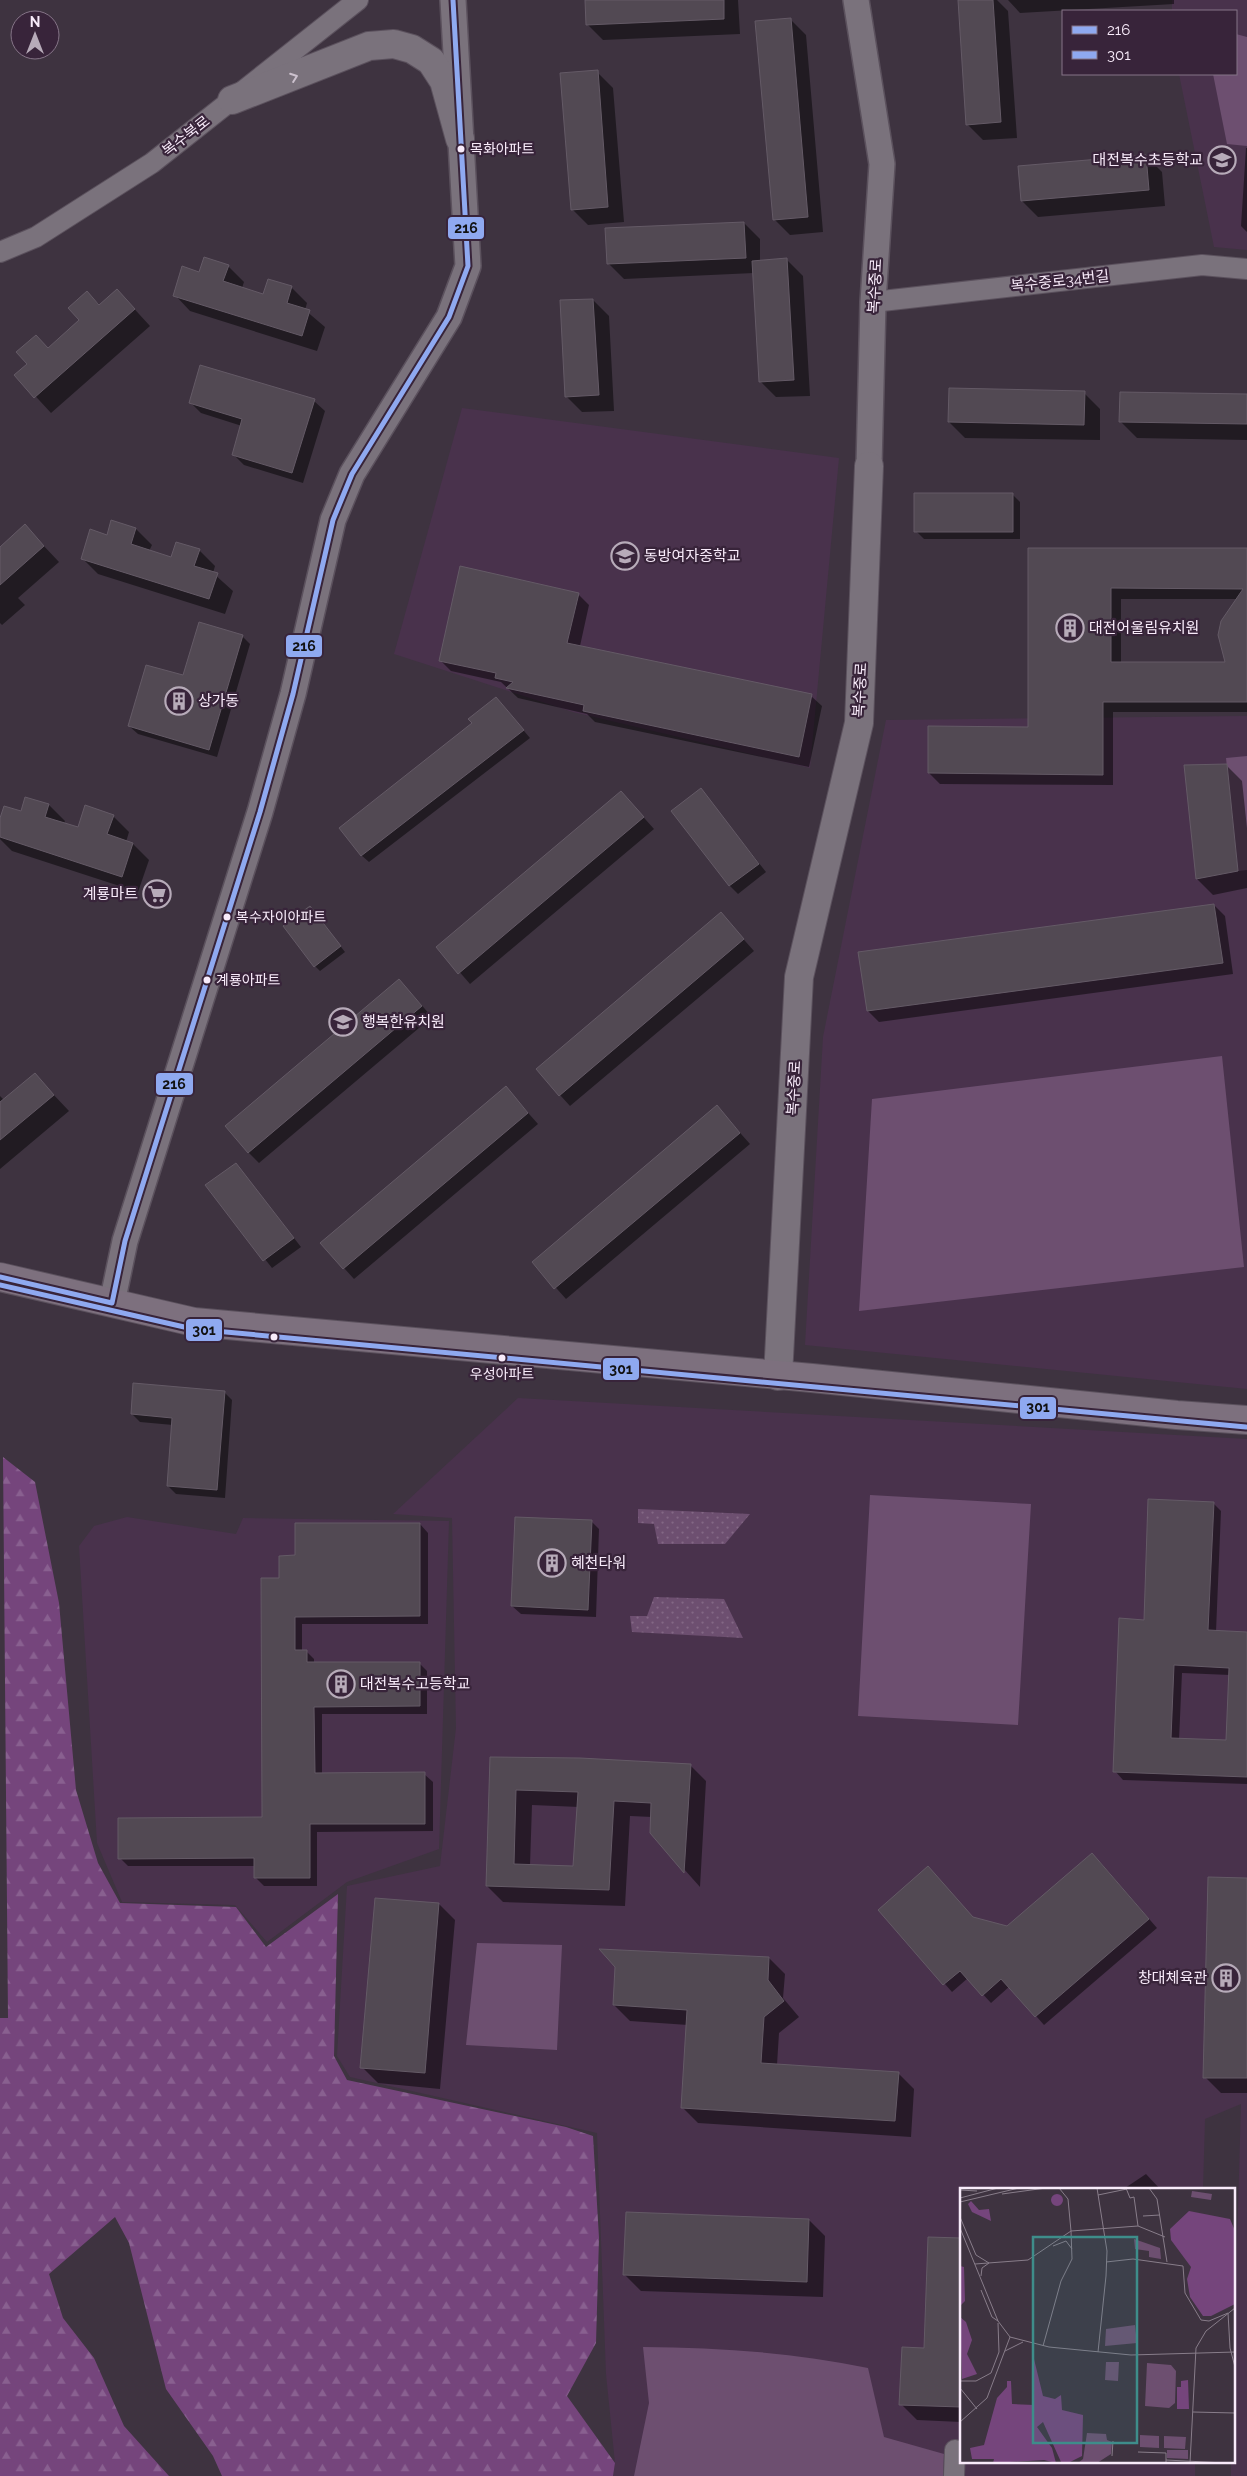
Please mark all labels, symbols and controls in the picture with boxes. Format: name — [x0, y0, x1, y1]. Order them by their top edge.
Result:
north arrow — [10, 10, 60, 60]
legend — [1062, 10, 1237, 75]
text: N — [30, 14, 40, 30]
text: 216 — [1107, 21, 1130, 39]
text: 301 — [1107, 46, 1131, 64]
one-way arrow — [289, 73, 298, 83]
street label: 복수북로 — [159, 112, 213, 160]
place label: 목화아파트 — [470, 141, 535, 157]
marker: 목화아파트 — [456, 144, 466, 154]
school or university icon: 대전복수초등학교 — [1207, 145, 1237, 175]
place label: 대전복수초등학교 — [1093, 151, 1203, 169]
line badge: 216 — [447, 216, 485, 240]
text: 216 — [454, 220, 478, 236]
street label: 복수중로 — [865, 258, 885, 314]
street label: 복수중로34번길 — [1010, 267, 1110, 295]
school or university icon: 동방여자중학교 — [610, 541, 640, 571]
place label: 동방여자중학교 — [644, 547, 741, 565]
building icon: 대전어울림유치원 — [1055, 613, 1085, 643]
place label: 대전어울림유치원 — [1089, 619, 1199, 637]
line badge: 216 — [285, 634, 323, 658]
text: 216 — [292, 638, 316, 654]
street label: 복수중로 — [850, 662, 870, 718]
building icon: 상가동 — [164, 686, 194, 716]
place label: 상가동 — [198, 692, 239, 710]
supermarket icon: 계룡마트 — [142, 879, 172, 909]
place label: 계룡마트 — [83, 885, 138, 903]
place label: 복수자이아파트 — [236, 909, 326, 925]
marker: 복수자이아파트 — [222, 912, 232, 922]
place label: 계룡아파트 — [216, 972, 281, 988]
marker: 계룡아파트 — [202, 975, 212, 985]
school or university icon: 행복한유치원 — [328, 1007, 358, 1037]
place label: 행복한유치원 — [362, 1013, 445, 1031]
street label: 복수중로 — [784, 1060, 804, 1116]
line badge: 216 — [155, 1072, 194, 1096]
text: 216 — [162, 1076, 186, 1092]
line badge: 301 — [185, 1318, 223, 1342]
text: 301 — [192, 1322, 216, 1338]
unlabelled marker — [269, 1332, 279, 1342]
marker: 우성아파트 — [497, 1353, 507, 1363]
line badge: 301 — [602, 1357, 640, 1381]
text: 301 — [609, 1361, 633, 1377]
place label: 우성아파트 — [470, 1366, 534, 1382]
line badge: 301 — [1019, 1396, 1057, 1420]
text: 301 — [1026, 1399, 1050, 1415]
building icon: 혜천타워 — [537, 1548, 567, 1578]
place label: 혜천타워 — [571, 1554, 626, 1572]
building icon: 대전복수고등학교 — [326, 1669, 356, 1699]
place label: 대전복수고등학교 — [360, 1675, 470, 1693]
building icon: 창대체육관 — [1211, 1963, 1241, 1993]
place label: 창대체육관 — [1138, 1969, 1207, 1987]
inset map — [960, 2188, 1234, 2464]

